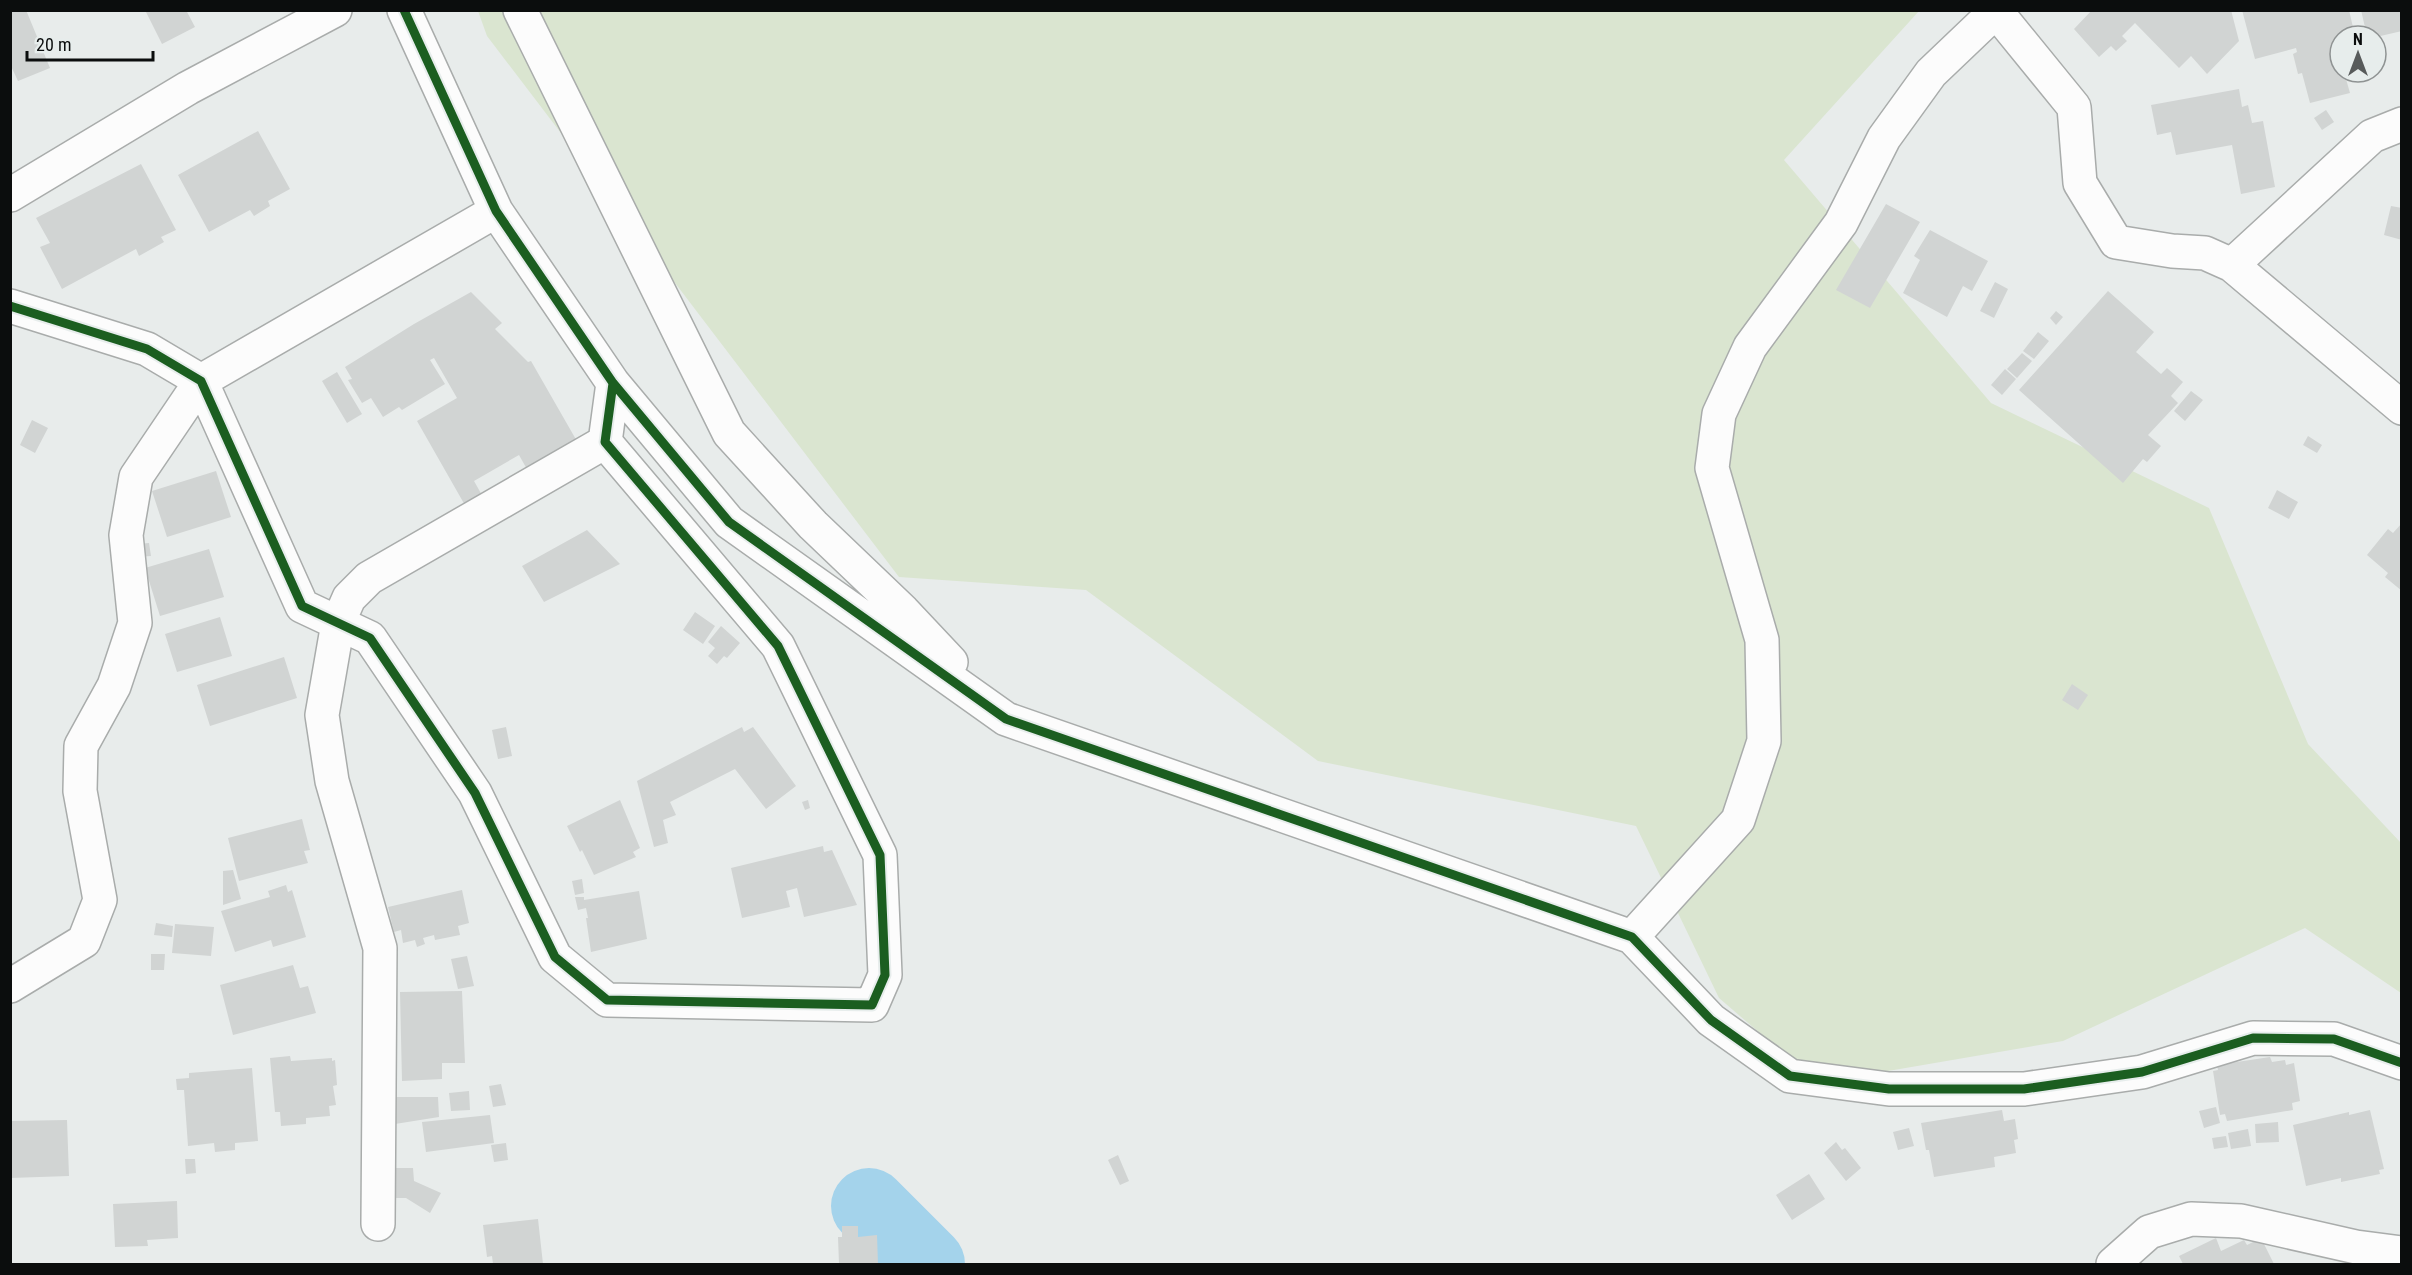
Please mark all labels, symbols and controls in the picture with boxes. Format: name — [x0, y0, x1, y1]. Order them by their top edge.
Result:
scale bar — [27, 24, 153, 62]
north arrow — [2328, 24, 2388, 84]
text: N — [2353, 30, 2363, 49]
text: 20 m — [36, 34, 71, 55]

